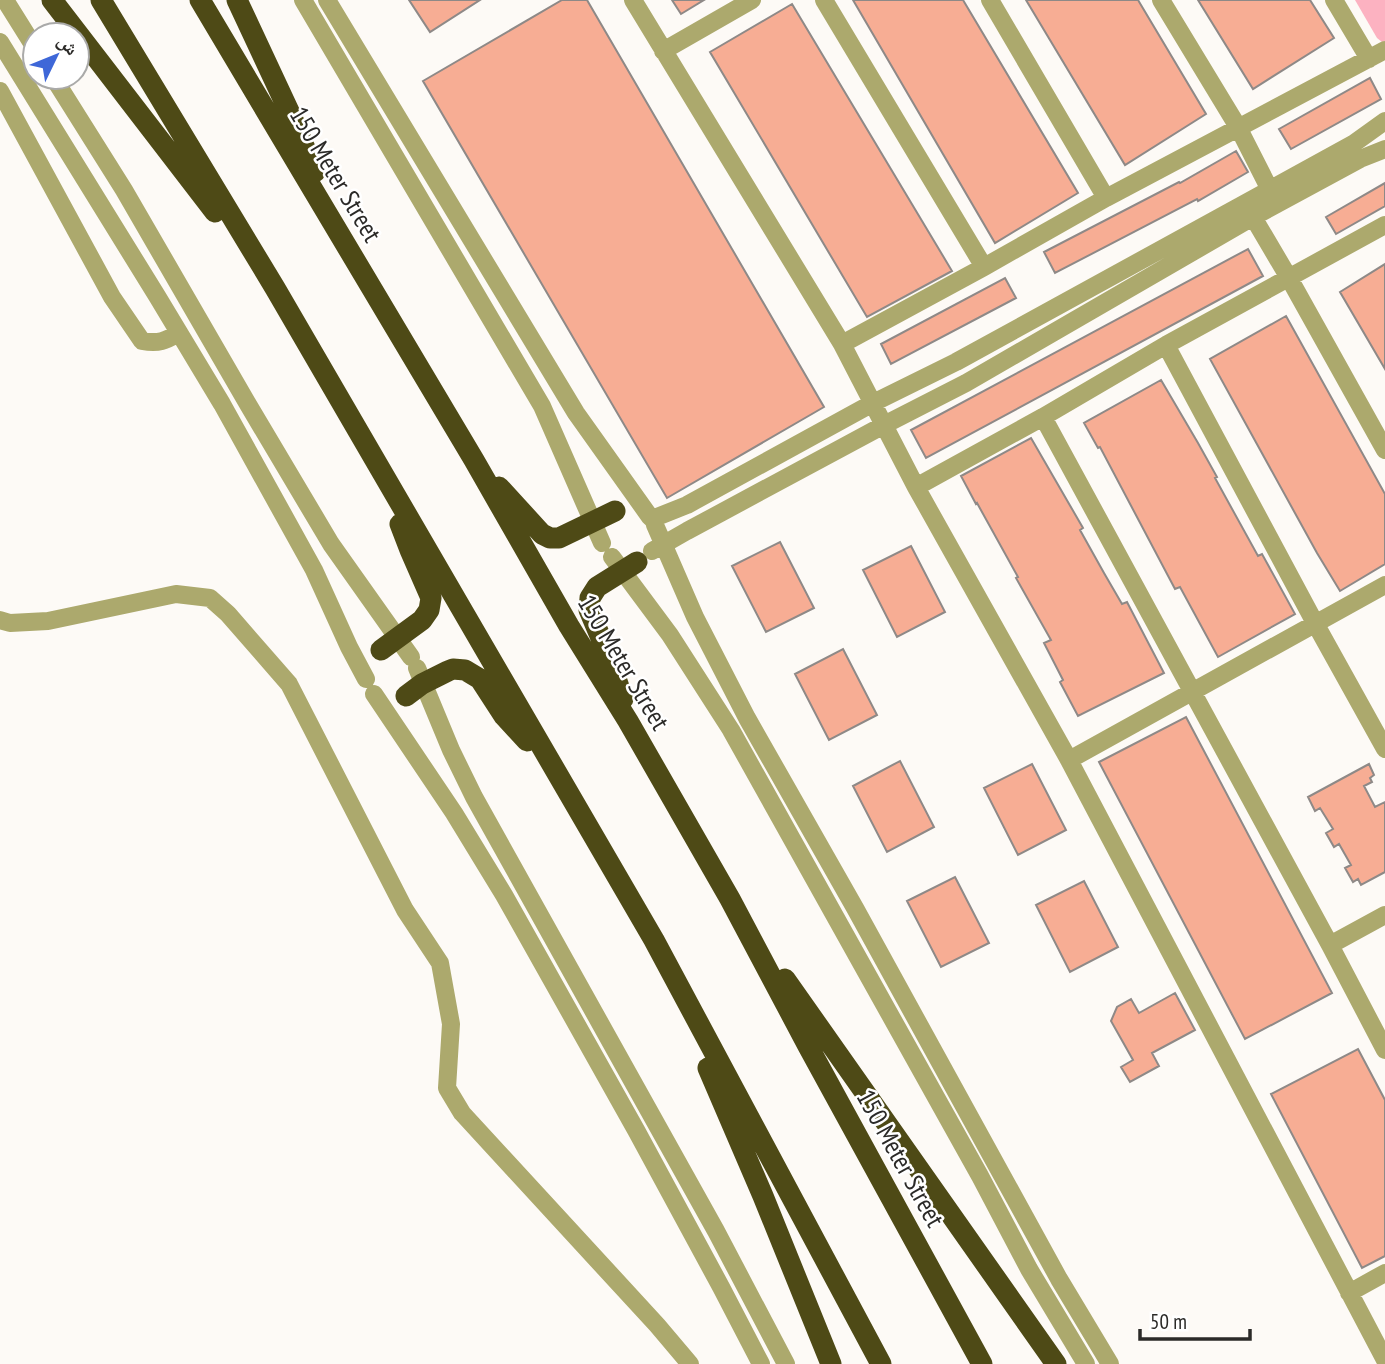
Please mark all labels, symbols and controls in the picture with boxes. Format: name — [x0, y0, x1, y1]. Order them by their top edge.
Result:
north arrow — [21, 21, 91, 91]
text: ش — [53, 29, 84, 60]
street label: 150 Meter Street — [283, 100, 389, 248]
street label: 150 Meter Street — [571, 588, 677, 736]
street label: 150 Meter Street — [850, 1084, 952, 1232]
scale bar — [1140, 1298, 1250, 1342]
text: 50 m — [1150, 1308, 1187, 1335]

